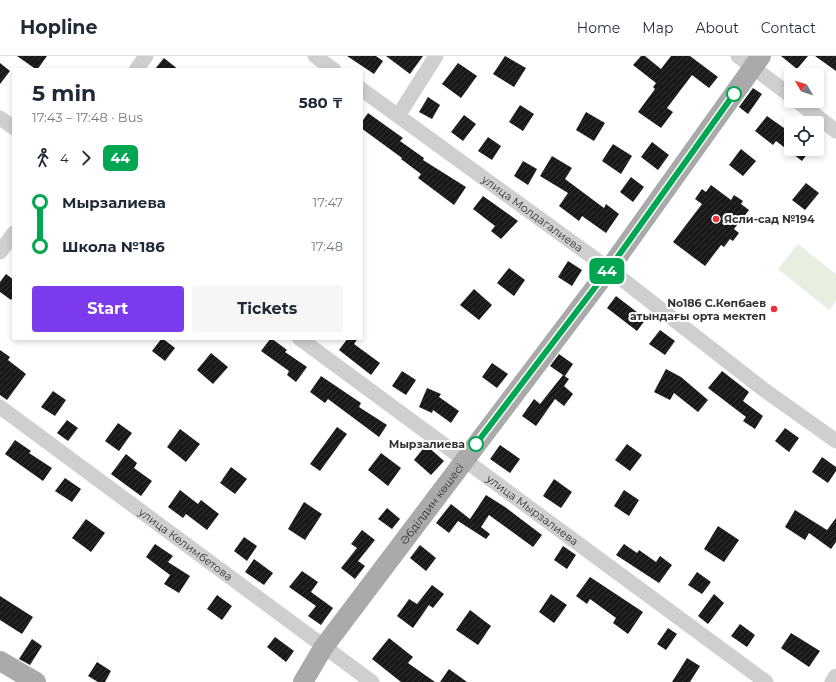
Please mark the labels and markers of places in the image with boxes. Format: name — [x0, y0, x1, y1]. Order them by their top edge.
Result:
unlabelled marker — [726, 86, 742, 102]
place label: Ясли-сад №194 — [724, 212, 815, 226]
marker: Ясли-сад №194 — [711, 214, 721, 224]
place label: No186 С.Көпбаев атындағы орта мектеп — [630, 296, 766, 323]
marker: No186 С.Көпбаев атындағы орта мектеп — [769, 304, 779, 314]
marker: Мырзалиева — [468, 436, 484, 452]
place label: Мырзалиева — [389, 437, 465, 451]

